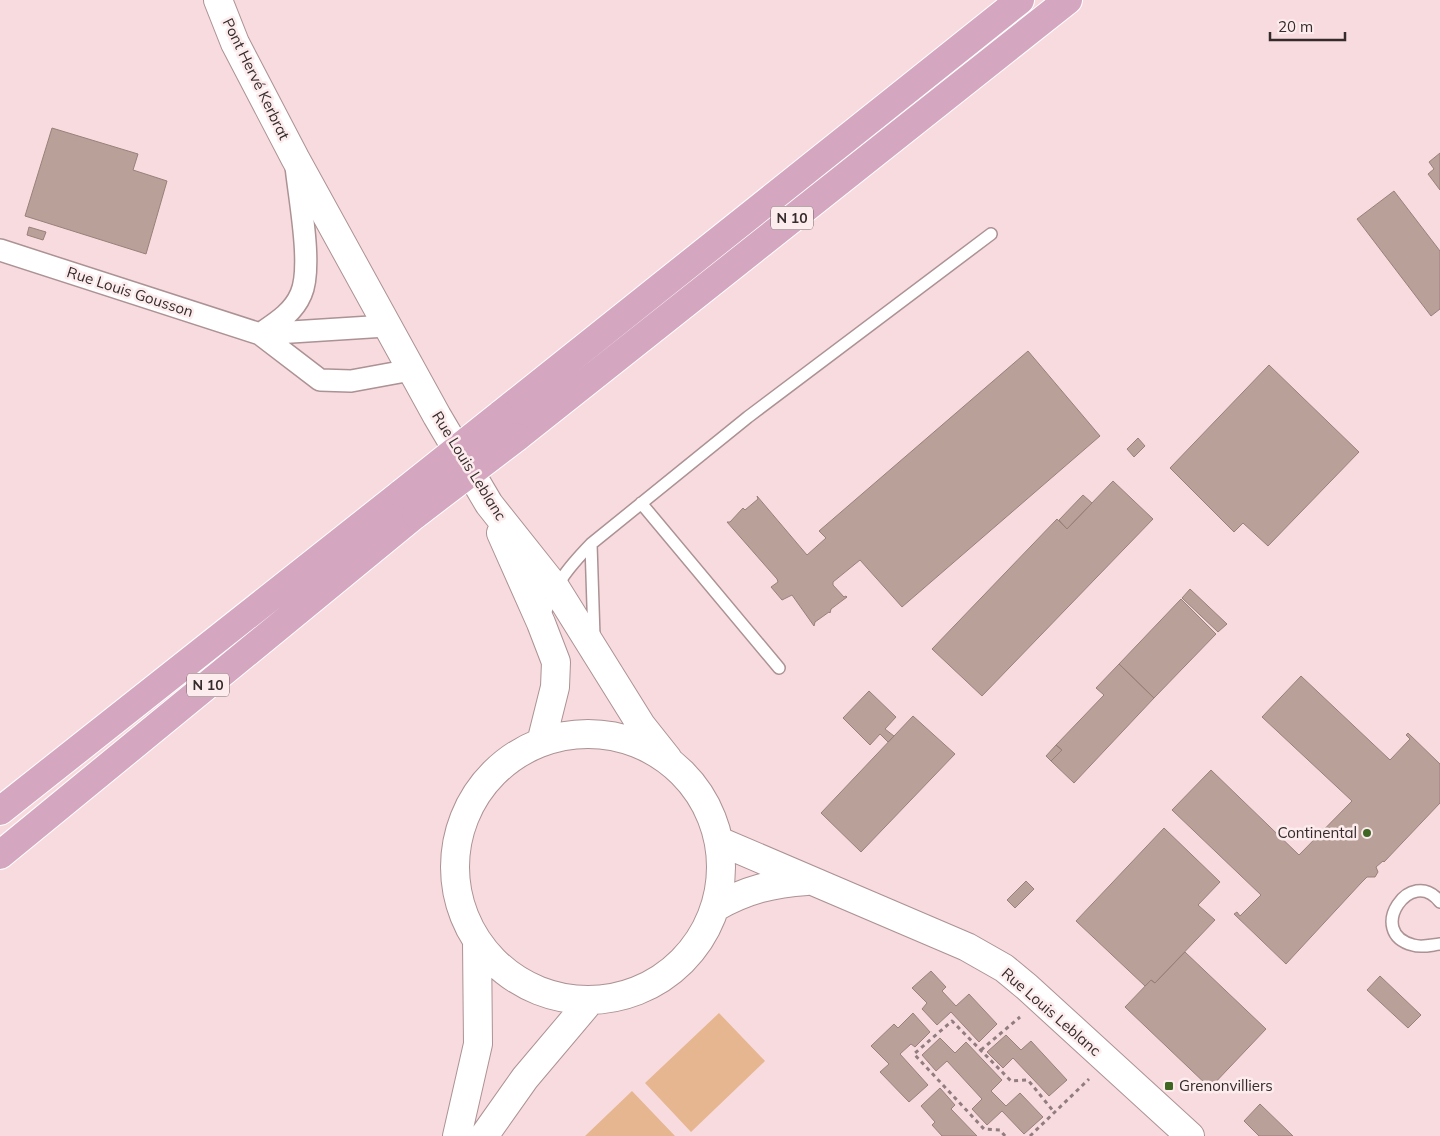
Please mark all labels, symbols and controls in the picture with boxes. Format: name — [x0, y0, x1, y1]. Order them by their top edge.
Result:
scale bar — [1270, 10, 1345, 42]
street label: Pont Hervé Kerbrat — [219, 15, 294, 143]
text: 20 m — [1278, 17, 1313, 36]
road number: N 10 — [771, 207, 813, 230]
street label: Rue Louis Gousson — [65, 262, 196, 321]
street label: Rue Louis Leblanc — [428, 408, 511, 524]
road number: N 10 — [187, 674, 229, 696]
place label: Continental — [1278, 823, 1357, 842]
marker: Continental — [1361, 827, 1373, 839]
street label: Rue Louis Leblanc — [998, 963, 1105, 1060]
place label: Grenonvilliers — [1179, 1076, 1273, 1095]
marker: Grenonvilliers — [1163, 1080, 1175, 1092]

